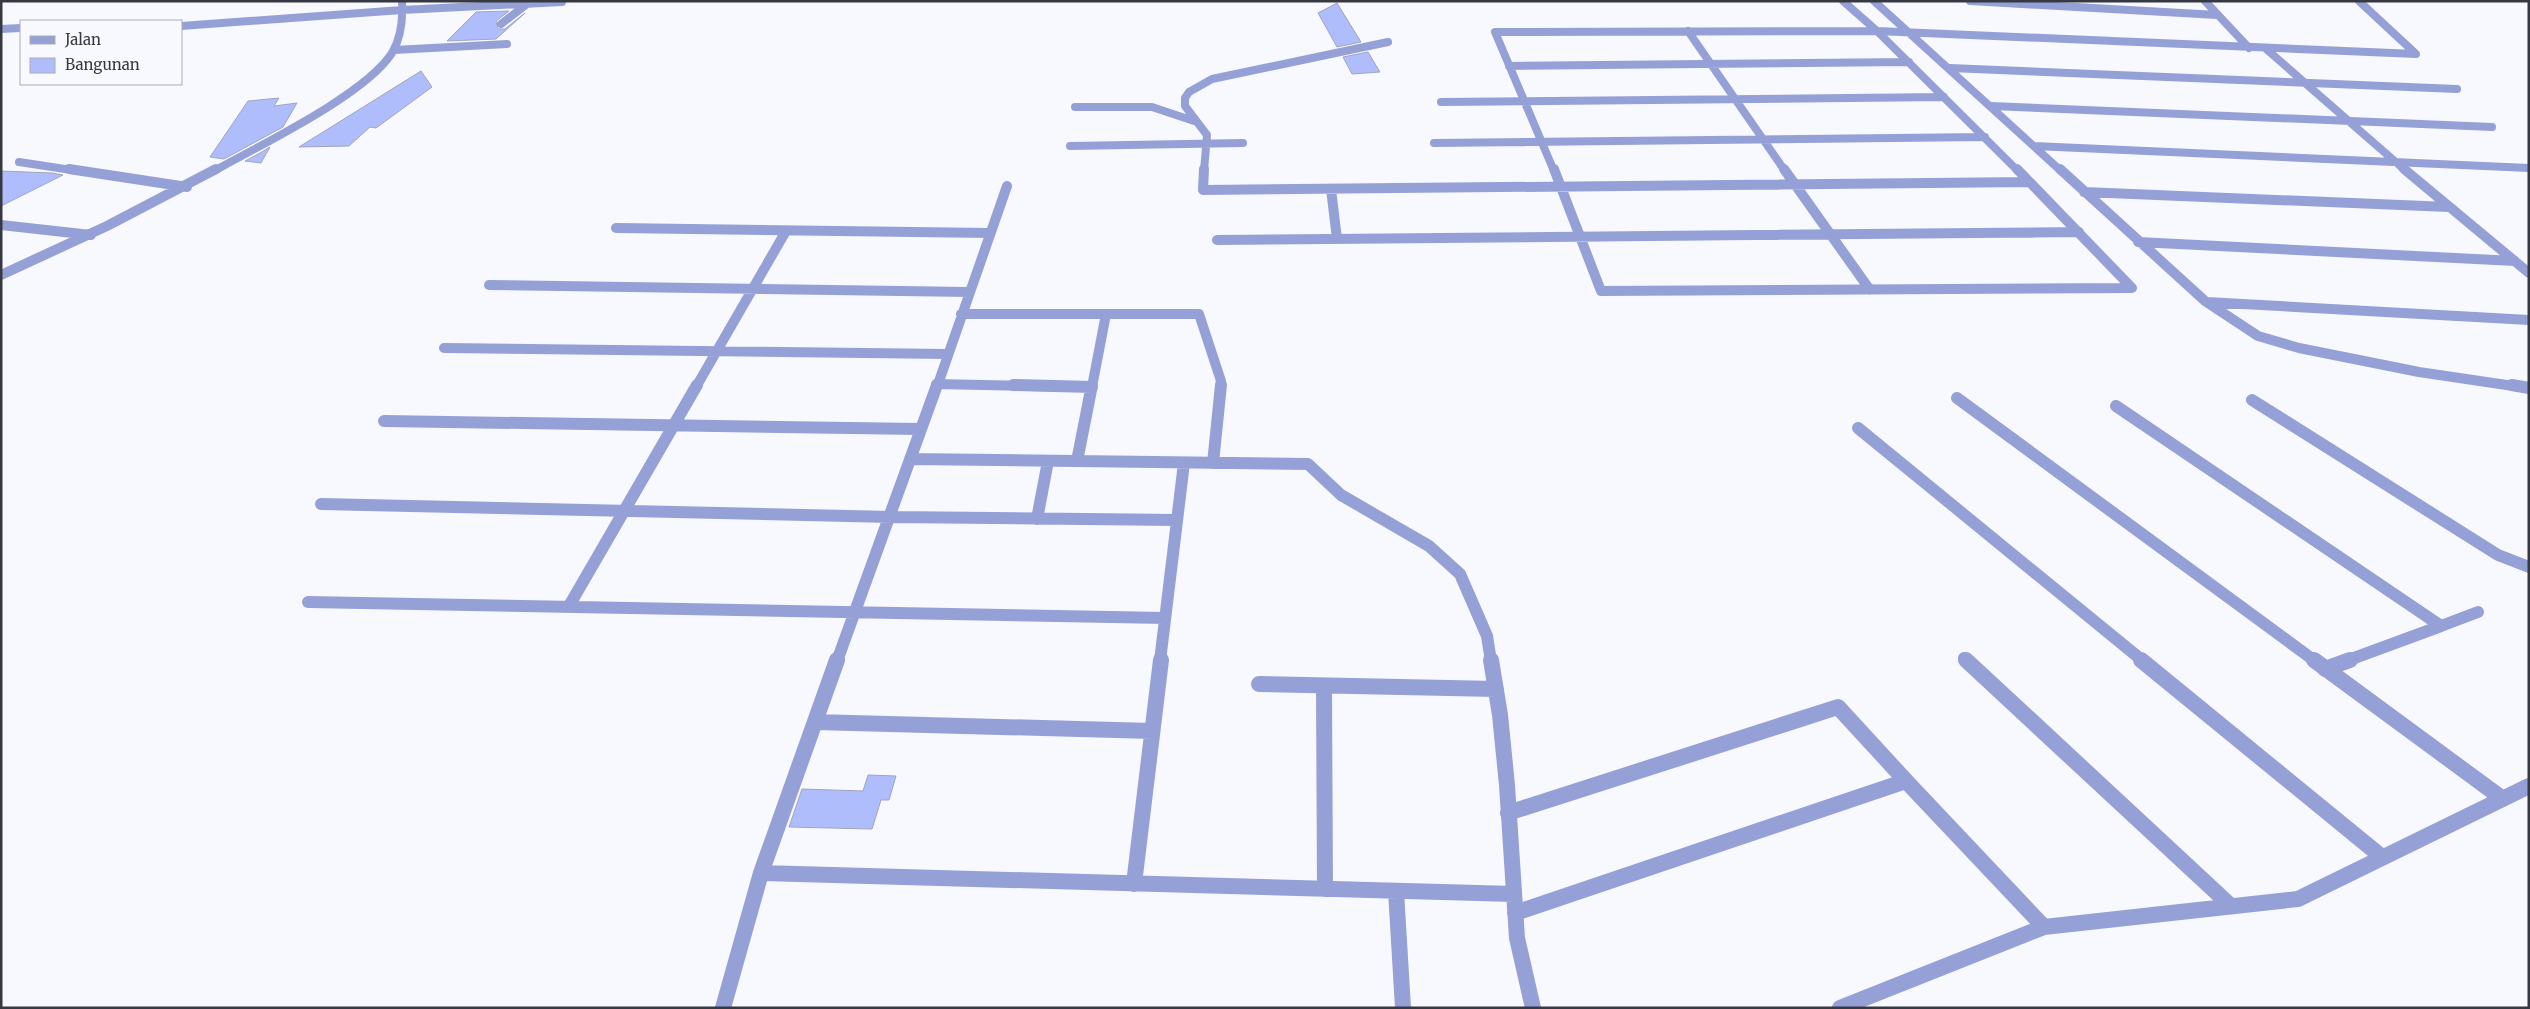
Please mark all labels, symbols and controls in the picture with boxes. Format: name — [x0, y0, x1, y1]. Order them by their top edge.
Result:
legend — [20, 20, 182, 85]
text: Jalan — [64, 30, 101, 49]
text: Bangunan — [65, 55, 140, 74]

